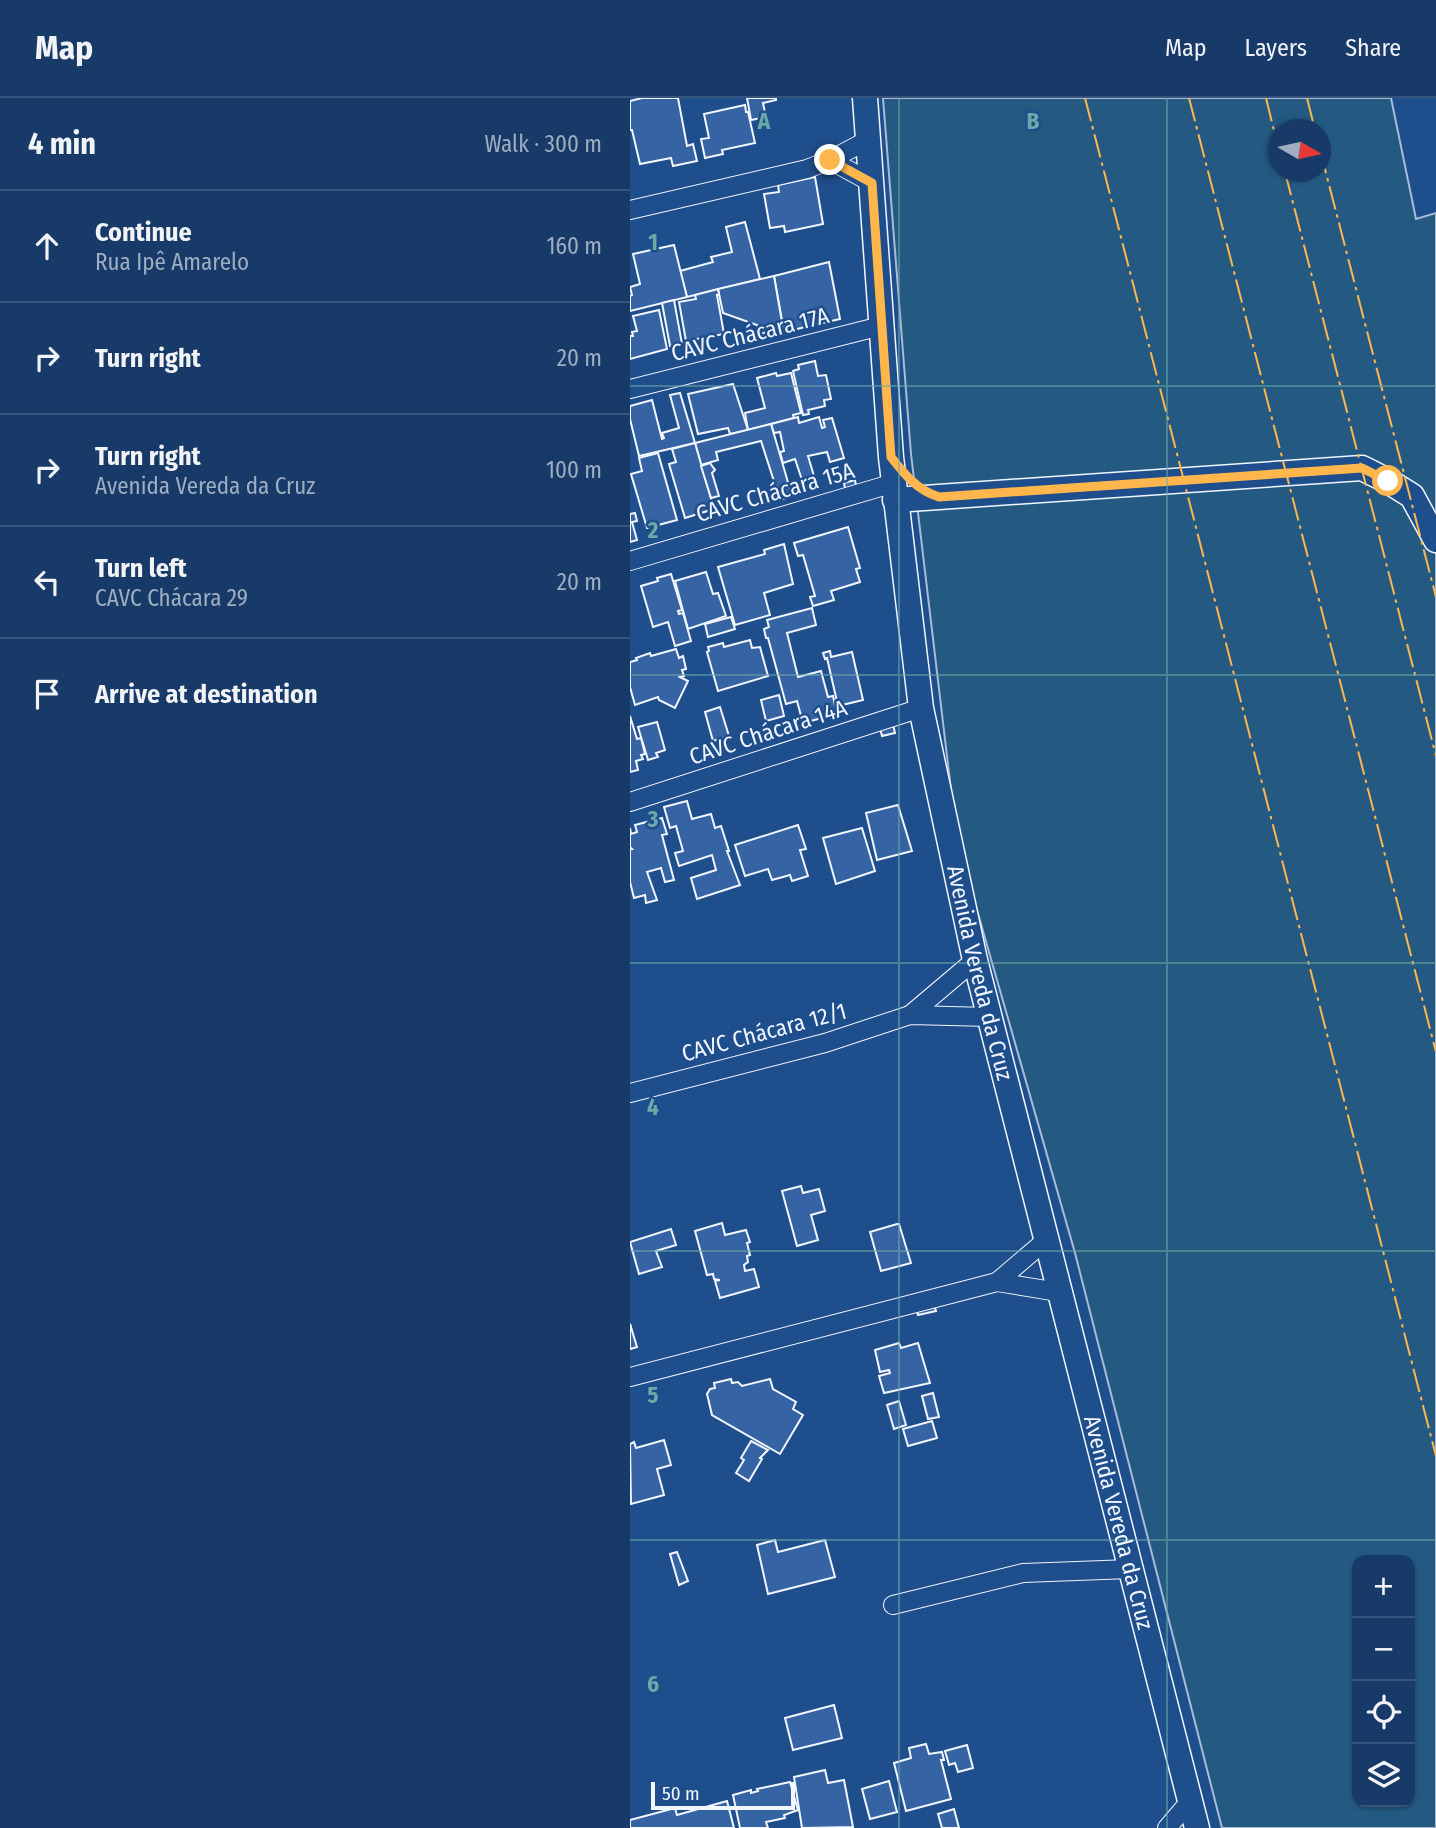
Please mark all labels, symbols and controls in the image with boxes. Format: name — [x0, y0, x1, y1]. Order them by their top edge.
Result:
text: Map — [35, 28, 93, 68]
text: Map — [1165, 34, 1207, 62]
text: Layers — [1245, 34, 1307, 62]
text: Share — [1345, 34, 1401, 62]
text: A — [757, 107, 771, 135]
text: B — [1027, 107, 1040, 135]
north arrow — [1268, 119, 1331, 182]
text: 4 min — [28, 126, 96, 162]
text: Walk · 300 m — [485, 130, 602, 158]
route end — [814, 144, 845, 175]
text: Continue — [95, 217, 192, 248]
icon: ahead — [28, 227, 66, 265]
text: 1 — [648, 228, 658, 256]
text: 160 m — [547, 232, 602, 260]
text: Rua Ipê Amarelo — [95, 248, 249, 276]
street label: CAVC Chácara 17A — [668, 301, 832, 367]
icon: right — [28, 339, 66, 377]
text: Turn right — [95, 343, 201, 374]
text: 20 m — [557, 344, 602, 372]
text: Turn right — [95, 441, 201, 472]
icon: right — [28, 451, 66, 489]
text: 100 m — [546, 456, 602, 484]
street label: CAVC Chácara 15A — [693, 456, 857, 528]
route start — [1372, 465, 1403, 496]
text: Avenida Vereda da Cruz — [95, 472, 315, 500]
text: 2 — [647, 516, 659, 544]
text: Turn left — [95, 553, 187, 584]
icon: left — [28, 563, 66, 601]
text: 20 m — [557, 568, 602, 596]
text: CAVC Chácara 29 — [95, 584, 248, 612]
icon: arrive — [28, 675, 66, 713]
text: Arrive at destination — [95, 679, 318, 710]
street label: CAVC Chácara 14A — [686, 693, 850, 771]
text: 3 — [647, 805, 659, 833]
street label: Avenida Vereda da Cruz — [941, 863, 1019, 1083]
street label: CAVC Chácara 12/1 — [679, 997, 849, 1067]
text: 4 — [647, 1093, 659, 1121]
text: 5 — [647, 1381, 659, 1409]
street label: Avenida Vereda da Cruz — [1078, 1412, 1160, 1633]
map controls — [1352, 1555, 1415, 1807]
button: + — [1352, 1555, 1415, 1618]
button: − — [1352, 1618, 1415, 1681]
text: 6 — [647, 1670, 659, 1698]
button: locate — [1352, 1681, 1415, 1744]
button: layers — [1352, 1744, 1415, 1807]
scale bar — [651, 1779, 794, 1811]
text: 50 m — [662, 1782, 700, 1805]

